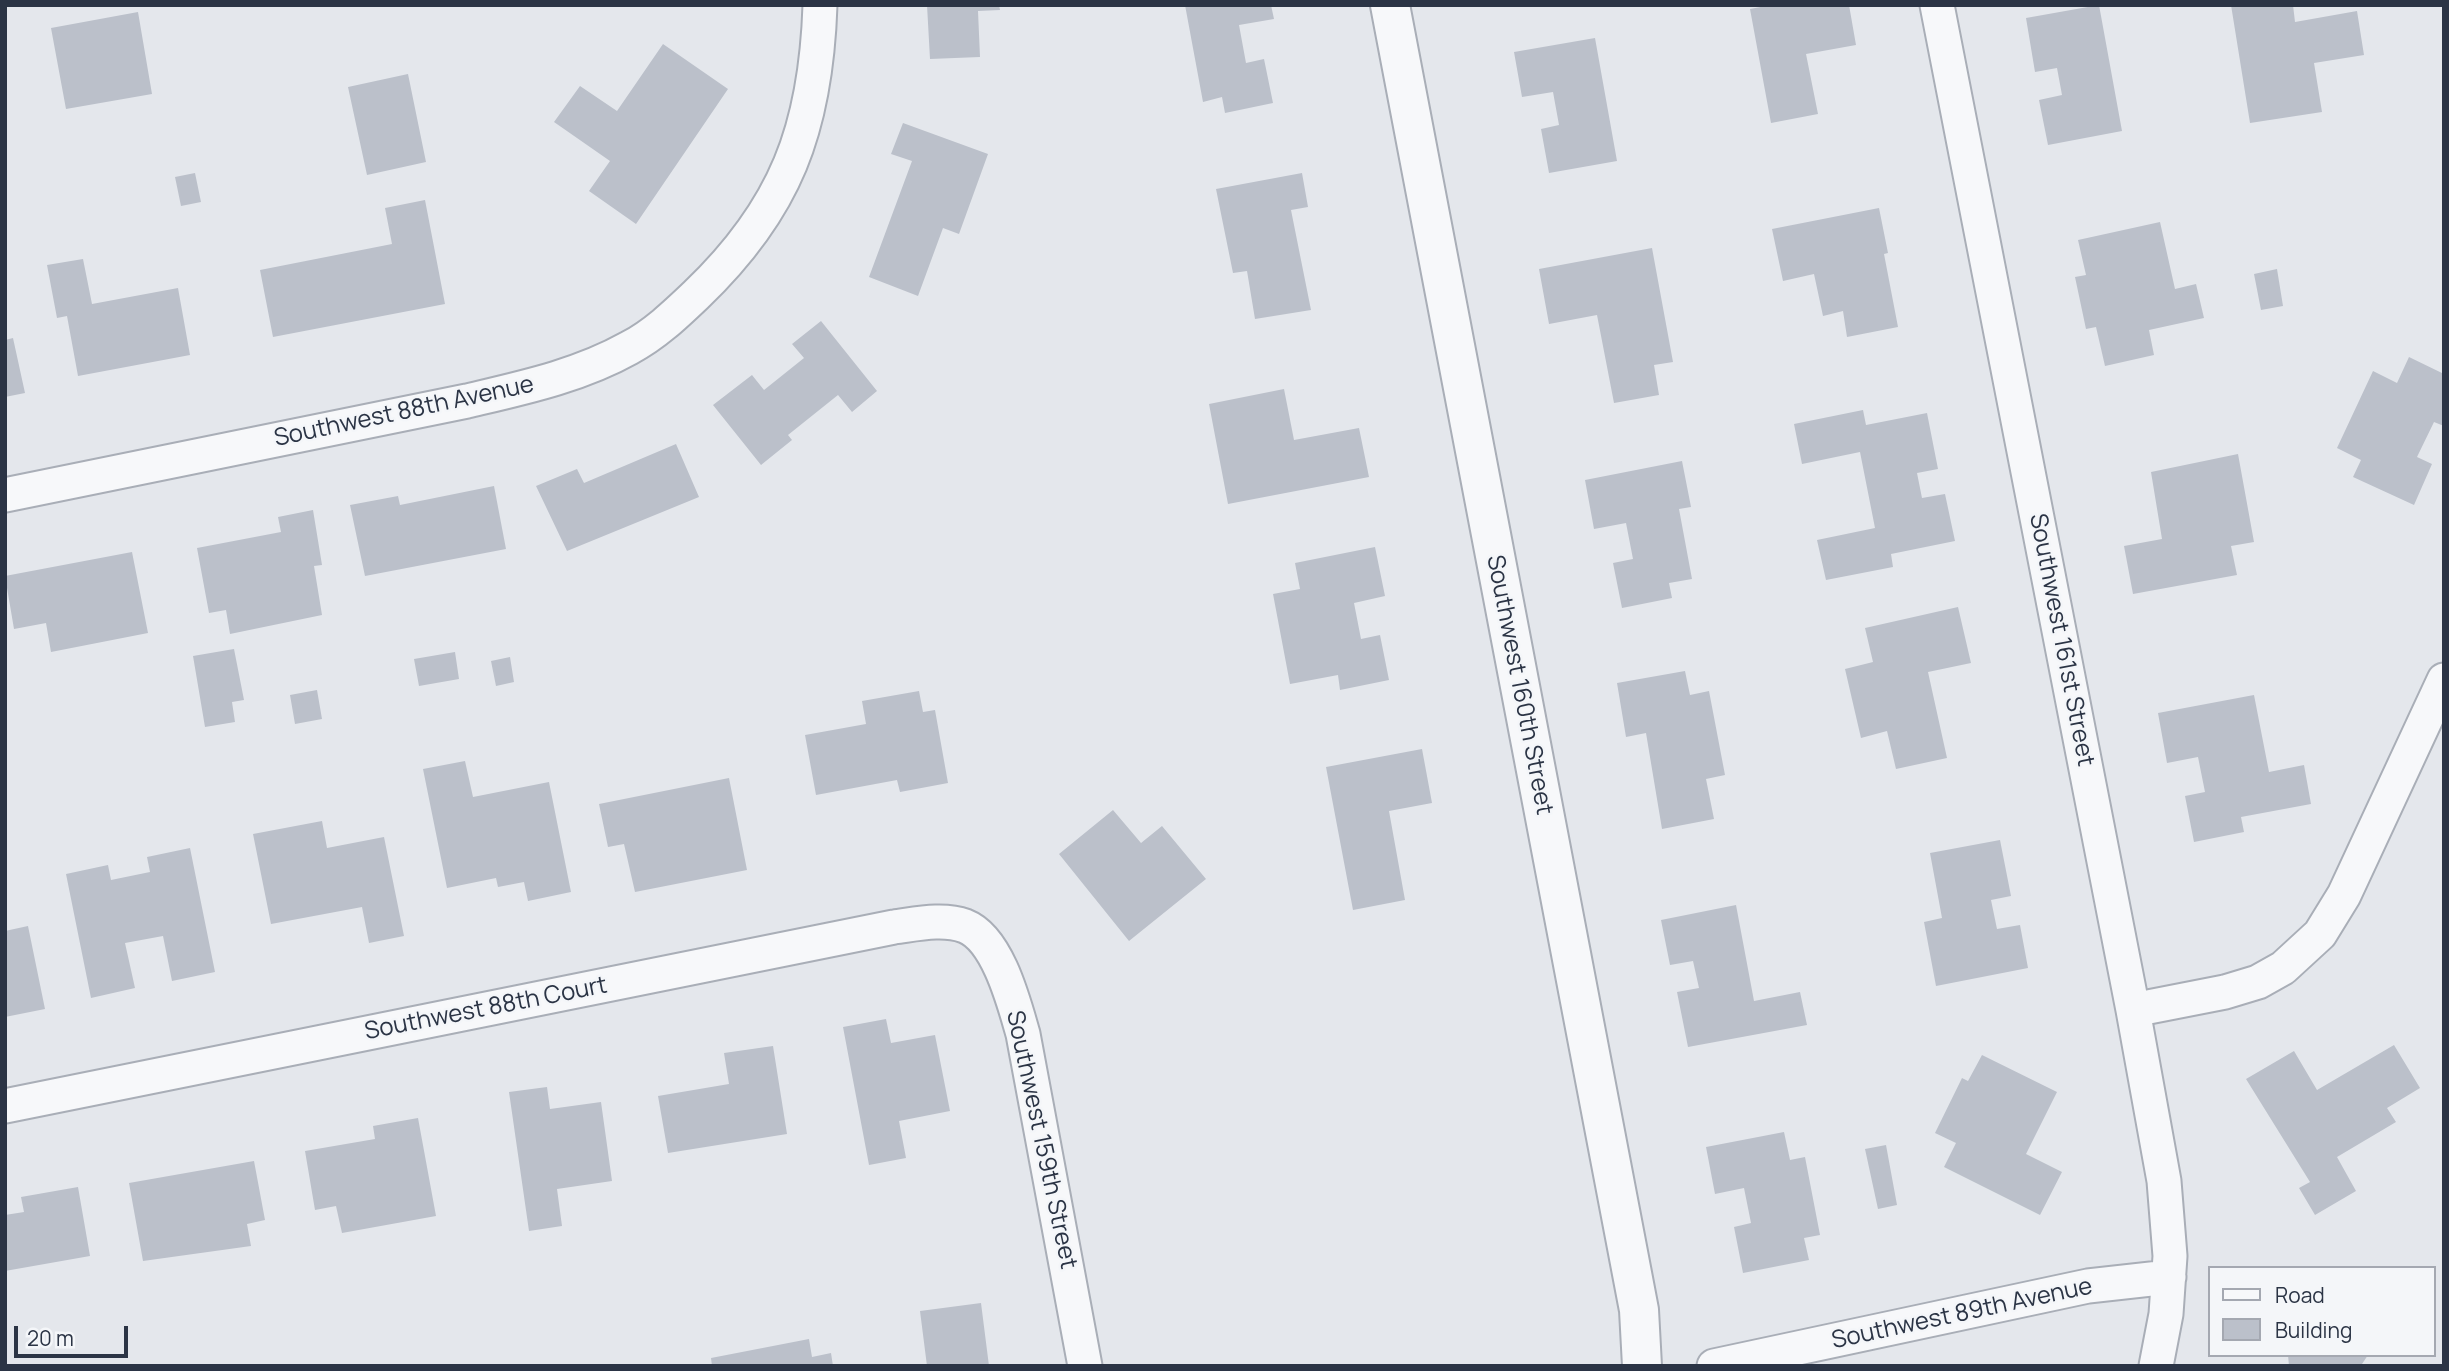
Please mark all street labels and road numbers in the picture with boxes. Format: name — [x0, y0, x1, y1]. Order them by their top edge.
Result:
street label: Southwest 88th Avenue — [272, 370, 536, 454]
street label: Southwest 161st Street — [2022, 511, 2100, 769]
street label: Southwest 160th Street — [1480, 553, 1558, 817]
street label: Southwest 88th Court — [362, 971, 610, 1047]
street label: Southwest 159th Street — [1000, 1008, 1082, 1272]
street label: Southwest 89th Avenue — [1829, 1272, 2095, 1356]

